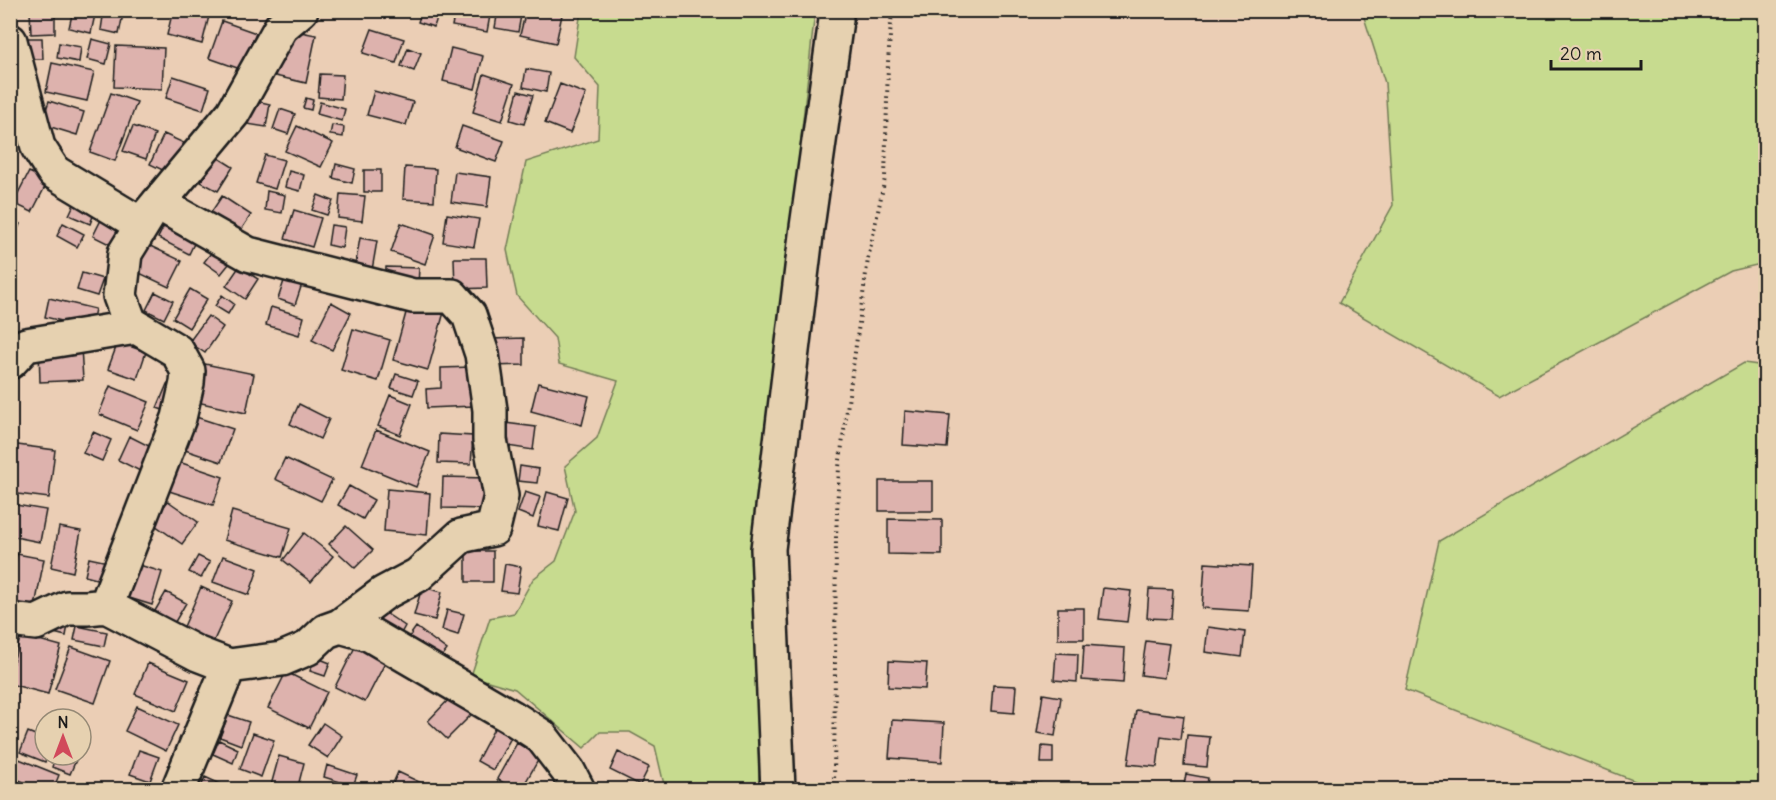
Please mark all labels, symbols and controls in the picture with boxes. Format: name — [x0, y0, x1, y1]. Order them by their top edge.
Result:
scale bar — [1551, 33, 1641, 71]
text: 20 m — [1560, 42, 1602, 65]
north arrow — [33, 707, 93, 767]
text: N — [57, 712, 69, 732]

